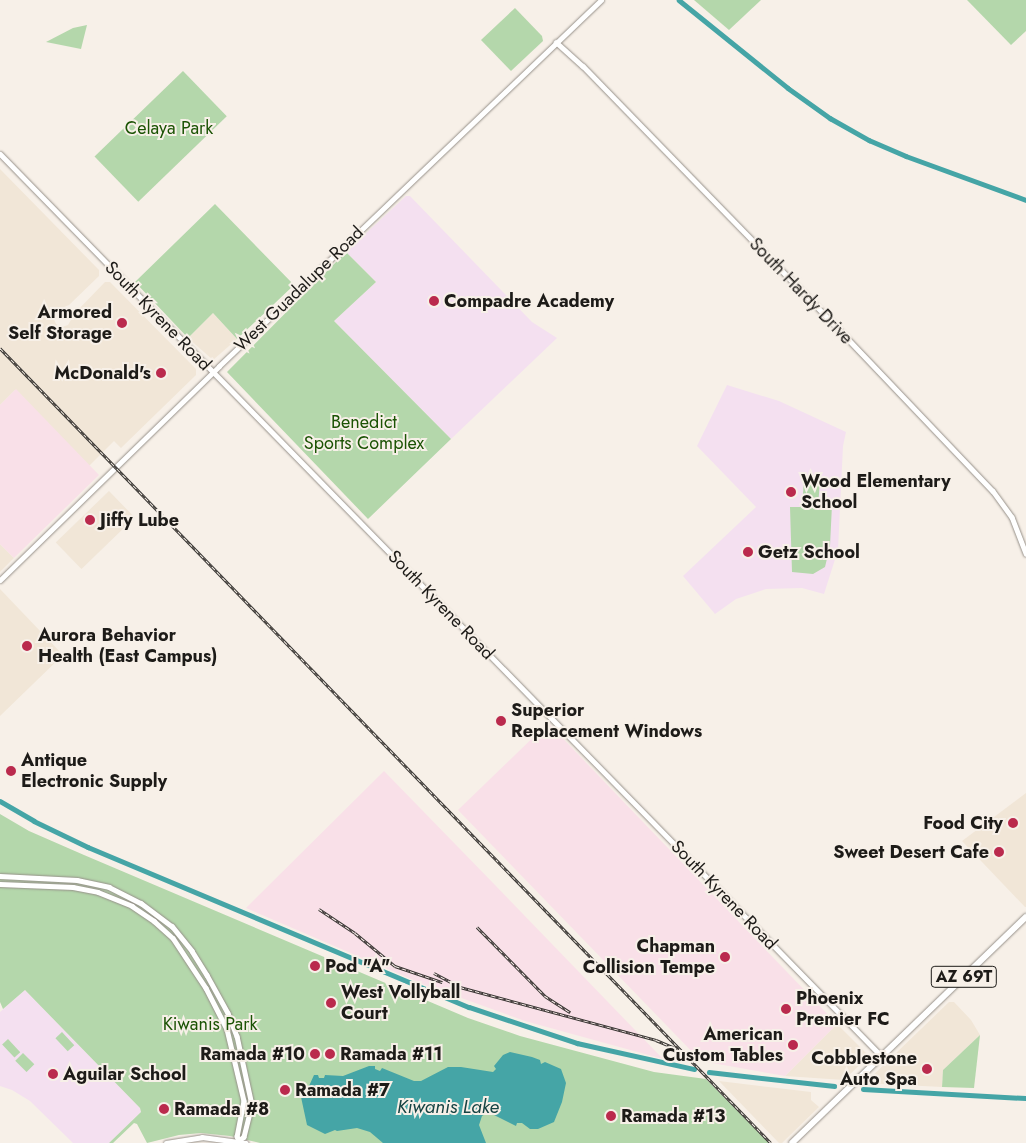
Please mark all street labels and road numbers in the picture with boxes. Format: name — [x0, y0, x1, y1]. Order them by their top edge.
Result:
street label: West Guadalupe Road — [230, 222, 368, 356]
street label: South Hardy Drive — [745, 233, 857, 349]
street label: South Kyrene Road — [100, 257, 216, 375]
street label: South Kyrene Road — [383, 546, 499, 664]
street label: South Kyrene Road — [666, 836, 782, 954]
road number: AZ 69T — [930, 964, 998, 990]

